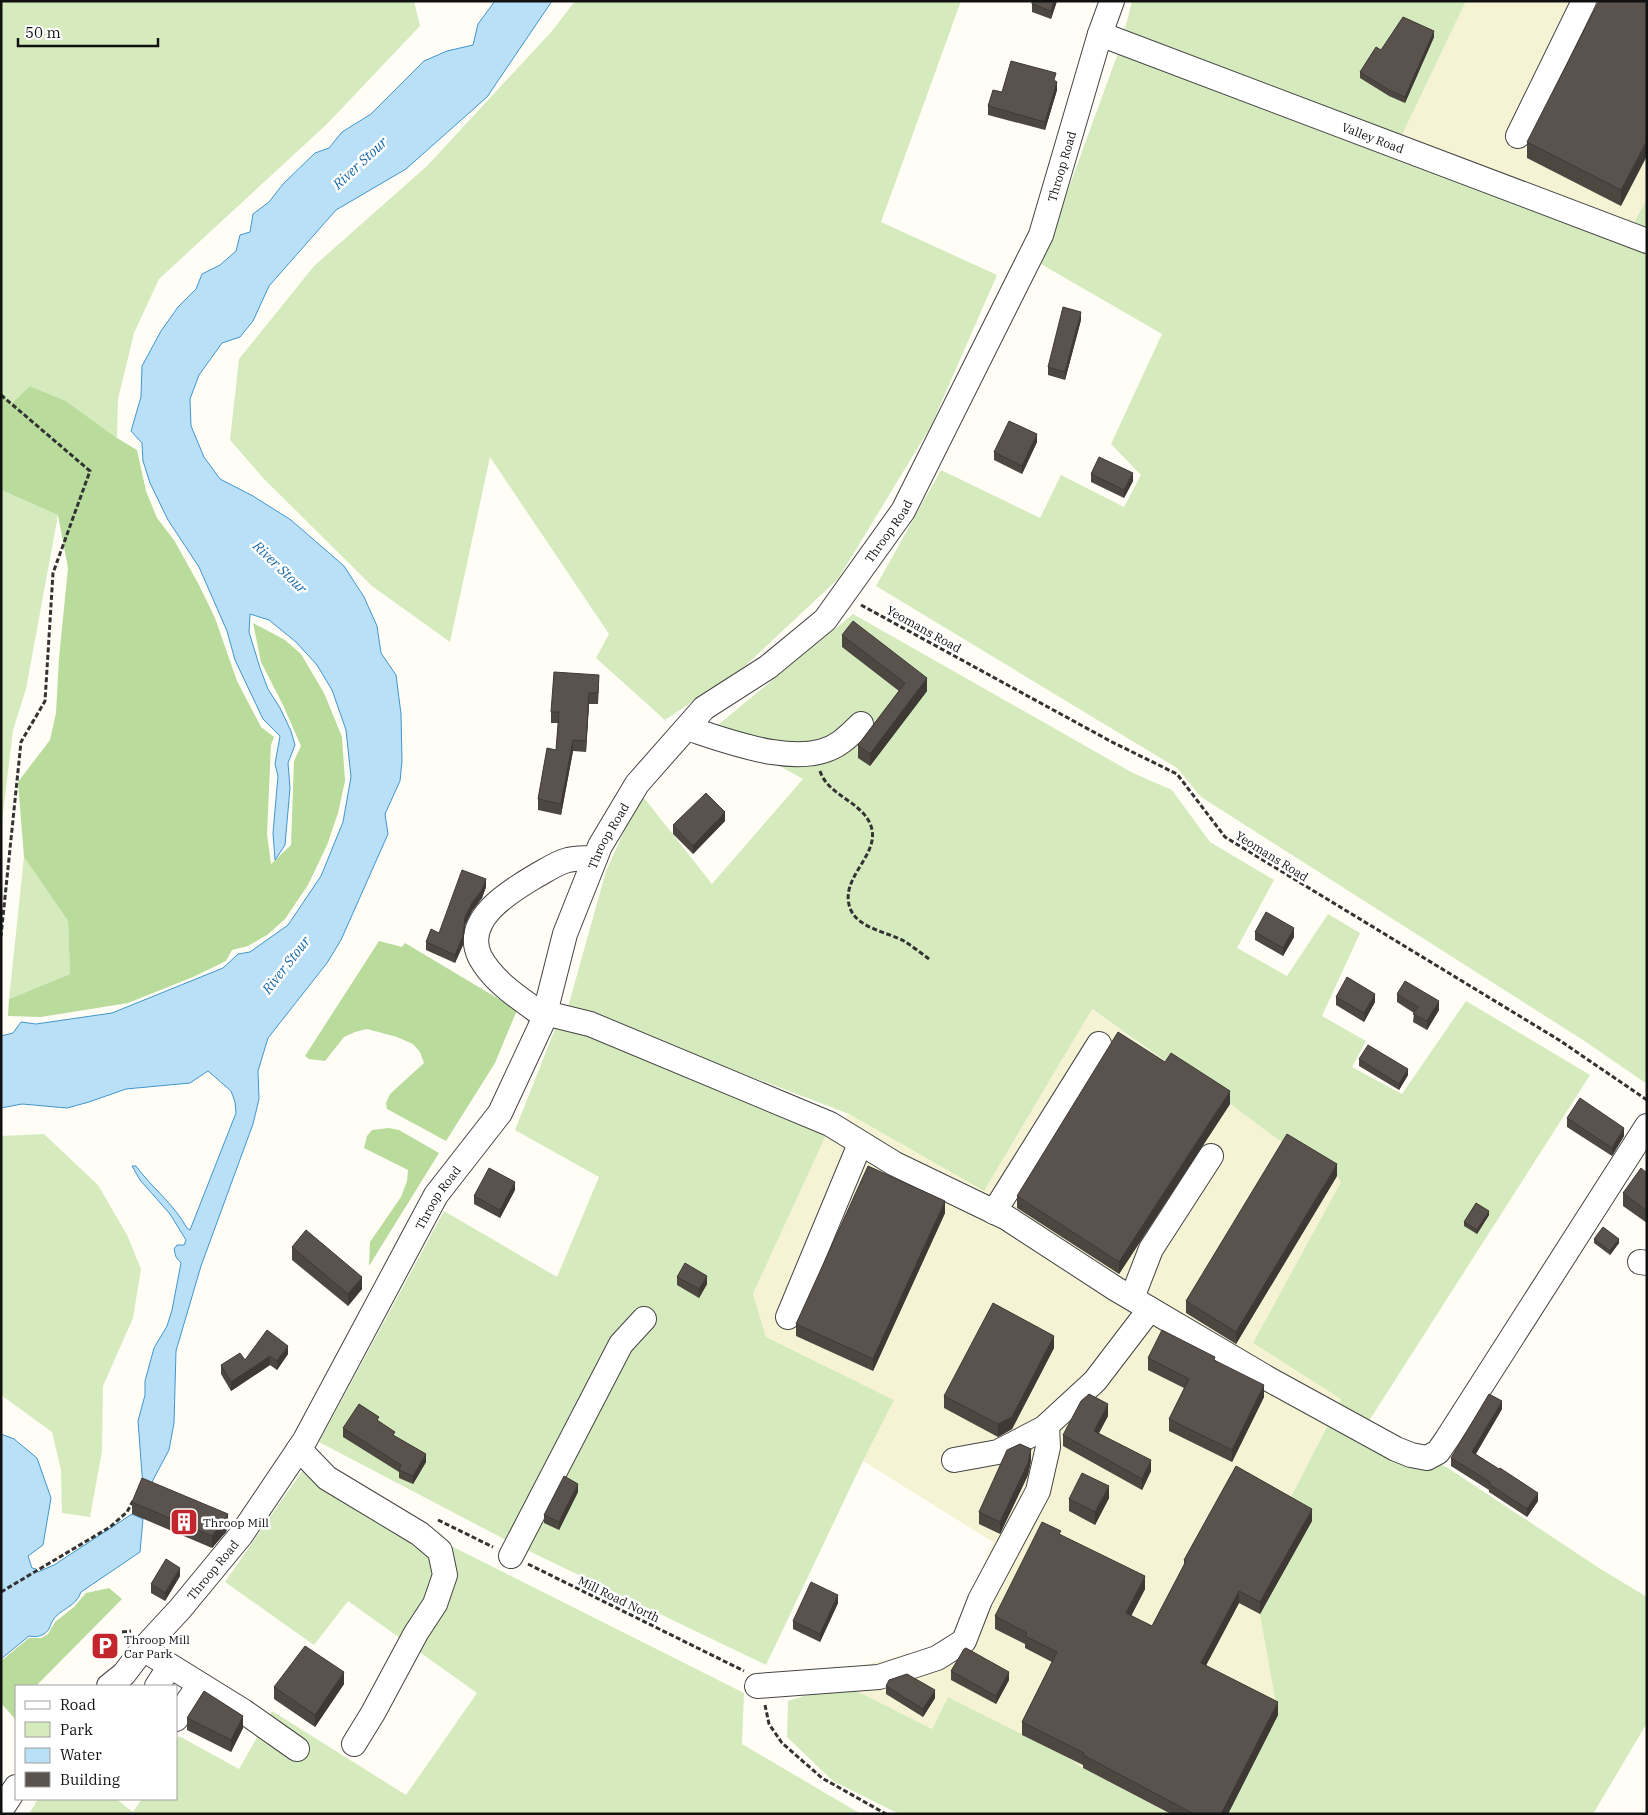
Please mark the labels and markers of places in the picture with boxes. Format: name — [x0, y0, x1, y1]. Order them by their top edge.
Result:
building icon: Throop Mill — [169, 1507, 199, 1537]
place label: Throop Mill — [203, 1515, 269, 1530]
parking icon: Throop Mill Car Park — [90, 1631, 120, 1661]
place label: Throop Mill Car Park — [124, 1632, 190, 1661]

